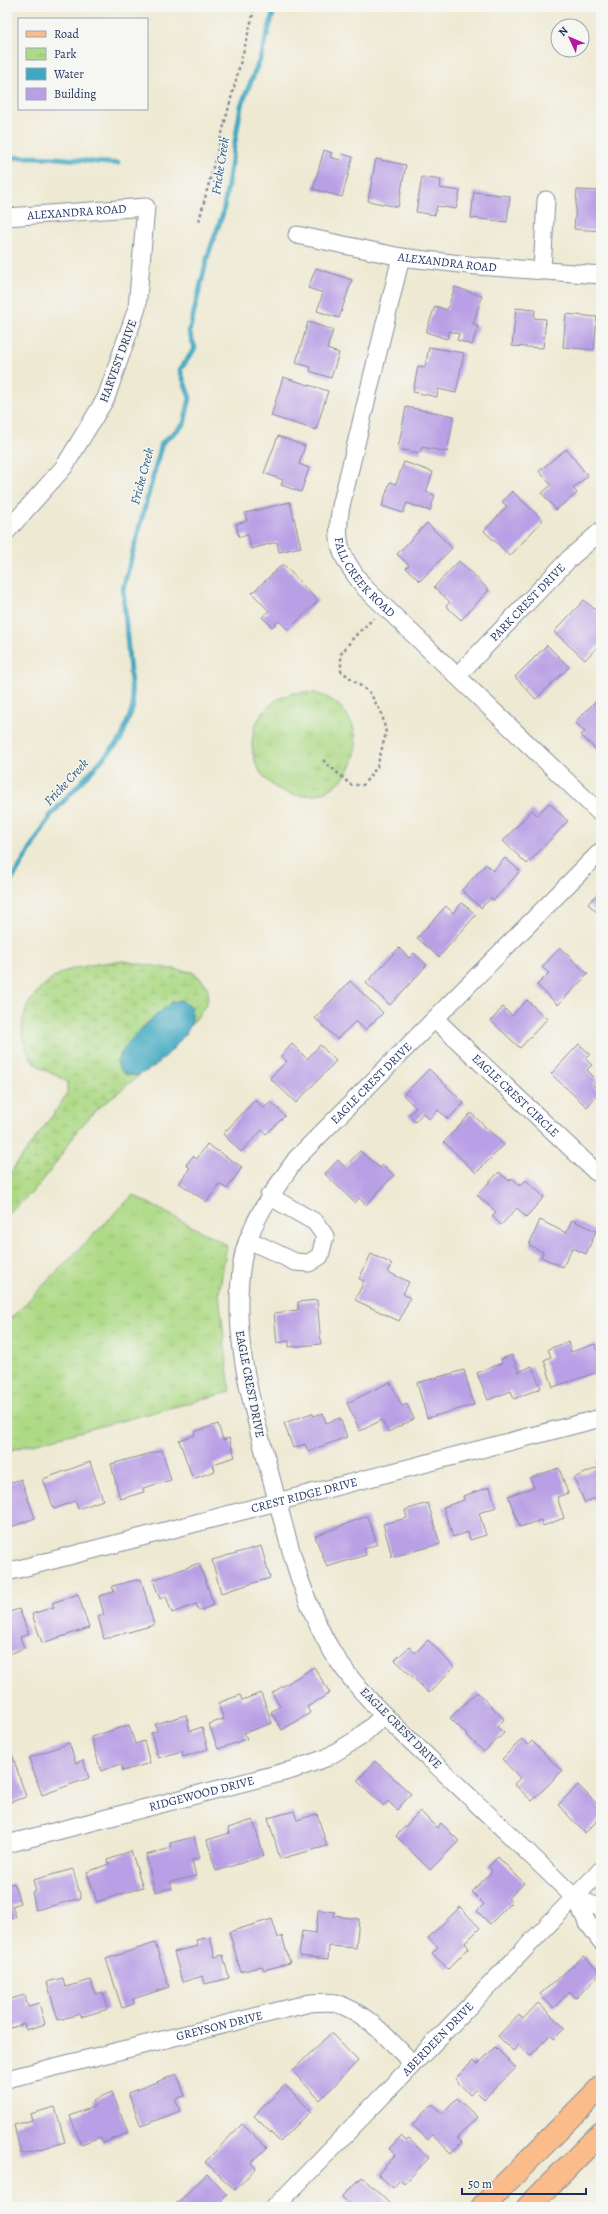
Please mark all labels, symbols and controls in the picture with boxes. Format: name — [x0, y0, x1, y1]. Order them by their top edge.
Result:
legend — [18, 18, 148, 110]
north arrow — [550, 18, 590, 58]
text: N — [555, 23, 571, 39]
text: Road — [54, 26, 80, 42]
text: Park — [54, 46, 77, 62]
text: Water — [53, 66, 84, 82]
text: Building — [54, 86, 96, 102]
water label: Fricke Creek — [207, 136, 233, 196]
street label: ALEXANDRA ROAD — [26, 200, 127, 224]
street label: ALEXANDRA ROAD — [396, 249, 497, 275]
street label: HARVEST DRIVE — [96, 317, 140, 405]
water label: Fricke Creek — [126, 446, 158, 506]
street label: FALL CREEK ROAD — [331, 536, 399, 621]
street label: PARK CREST DRIVE — [486, 560, 569, 645]
water label: Fricke Creek — [40, 755, 92, 809]
street label: EAGLE CREST DRIVE — [327, 1039, 415, 1127]
street label: EAGLE CREST CIRCLE — [469, 1050, 562, 1141]
street label: EAGLE CREST DRIVE — [232, 1329, 268, 1439]
street label: CREST RIDGE DRIVE — [249, 1473, 359, 1516]
street label: EAGLE CREST DRIVE — [357, 1684, 445, 1772]
street label: RIDGEWOOD DRIVE — [147, 1772, 256, 1815]
street label: ABERDEEN DRIVE — [398, 1998, 477, 2080]
street label: GREYSON DRIVE — [174, 2007, 264, 2044]
scale bar — [462, 2170, 586, 2196]
text: 50 m — [468, 2176, 492, 2192]

